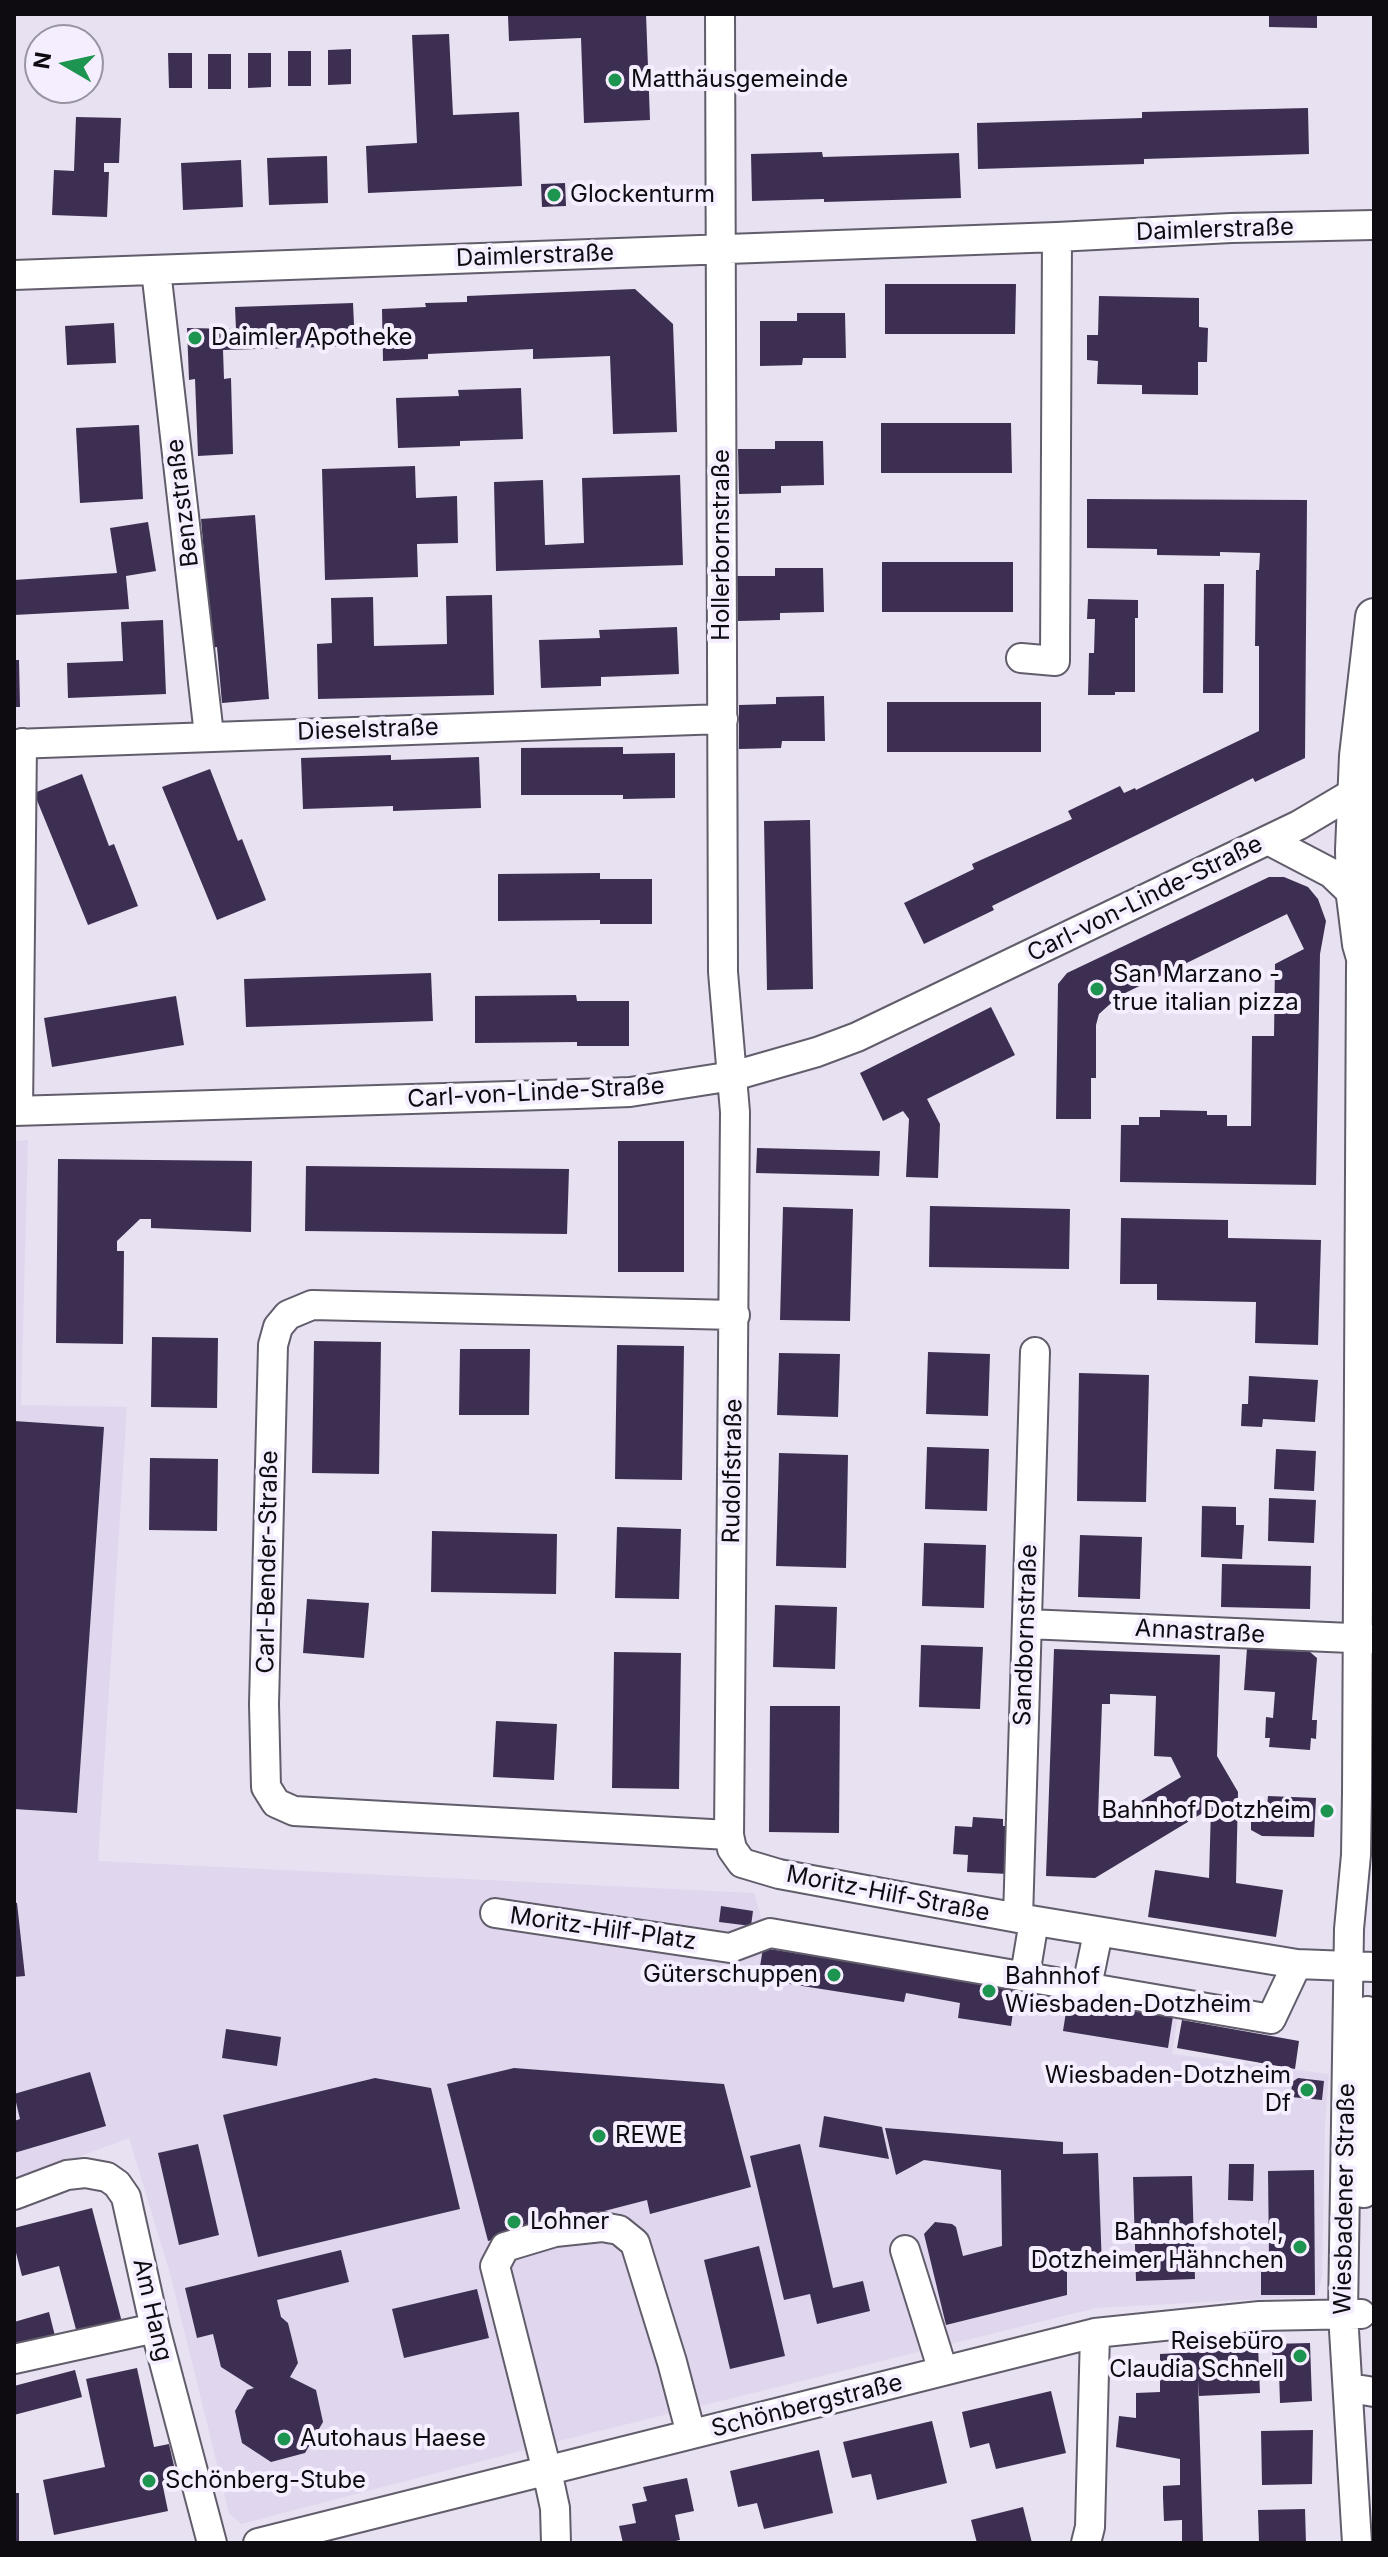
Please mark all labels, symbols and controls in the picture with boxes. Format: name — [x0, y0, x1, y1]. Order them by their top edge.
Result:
north arrow — [24, 24, 104, 104]
text: N — [28, 50, 56, 71]
place label: Matthäusgemeinde — [631, 66, 848, 94]
marker: Matthäusgemeinde — [606, 71, 624, 89]
place label: Glockenturm — [570, 181, 715, 209]
marker: Glockenturm — [545, 186, 563, 204]
street label: Daimlerstraße — [1135, 213, 1295, 247]
street label: Daimlerstraße — [455, 239, 615, 273]
place label: Daimler Apotheke — [211, 324, 413, 352]
marker: Daimler Apotheke — [186, 329, 204, 347]
street label: Benzstraße — [161, 437, 205, 569]
street label: Hollerbornstraße — [708, 449, 736, 641]
street label: Dieselstraße — [297, 713, 439, 747]
street label: Carl-von-Linde-Straße — [1023, 830, 1267, 968]
place label: San Marzano - true italian pizza — [1113, 961, 1299, 1017]
marker: San Marzano - true italian pizza — [1088, 980, 1106, 998]
street label: Carl-von-Linde-Straße — [407, 1072, 665, 1114]
street label: Rudolfstraße — [717, 1398, 749, 1544]
street label: Carl-Bender-Straße — [252, 1450, 284, 1674]
street label: Sandbornstraße — [1008, 1543, 1044, 1727]
street label: Annastraße — [1134, 1614, 1266, 1650]
place label: Bahnhof Dotzheim — [1101, 1797, 1311, 1825]
marker: Bahnhof Dotzheim — [1318, 1802, 1336, 1820]
street label: Moritz-Hilf-Straße — [784, 1860, 992, 1928]
street label: Moritz-Hilf-Platz — [508, 1902, 698, 1956]
place label: Güterschuppen — [643, 1961, 818, 1989]
place label: Bahnhof Wiesbaden-Dotzheim — [1005, 1963, 1251, 2019]
marker: Güterschuppen — [825, 1966, 843, 1984]
marker: Bahnhof Wiesbaden-Dotzheim — [980, 1982, 998, 2000]
place label: Wiesbaden-Dotzheim Df — [1045, 2062, 1291, 2118]
marker: Wiesbaden-Dotzheim Df — [1298, 2081, 1316, 2099]
street label: Wiesbadener Straße — [1329, 2083, 1361, 2315]
place label: REWE — [615, 2122, 683, 2150]
marker: REWE — [590, 2127, 608, 2145]
place label: Lohner — [530, 2208, 609, 2236]
marker: Lohner — [505, 2213, 523, 2231]
place label: Bahnhofshotel, Dotzheimer Hähnchen — [1031, 2219, 1284, 2275]
marker: Bahnhofshotel, Dotzheimer Hähnchen — [1291, 2238, 1309, 2256]
street label: Am Hang — [126, 2256, 178, 2364]
place label: Reisebüro Claudia Schnell — [1109, 2328, 1284, 2384]
marker: Reisebüro Claudia Schnell — [1291, 2347, 1309, 2365]
street label: Schönbergstraße — [709, 2368, 905, 2444]
place label: Autohaus Haese — [300, 2425, 486, 2453]
marker: Autohaus Haese — [275, 2430, 293, 2448]
place label: Schönberg-Stube — [165, 2467, 366, 2495]
marker: Schönberg-Stube — [140, 2472, 158, 2490]

